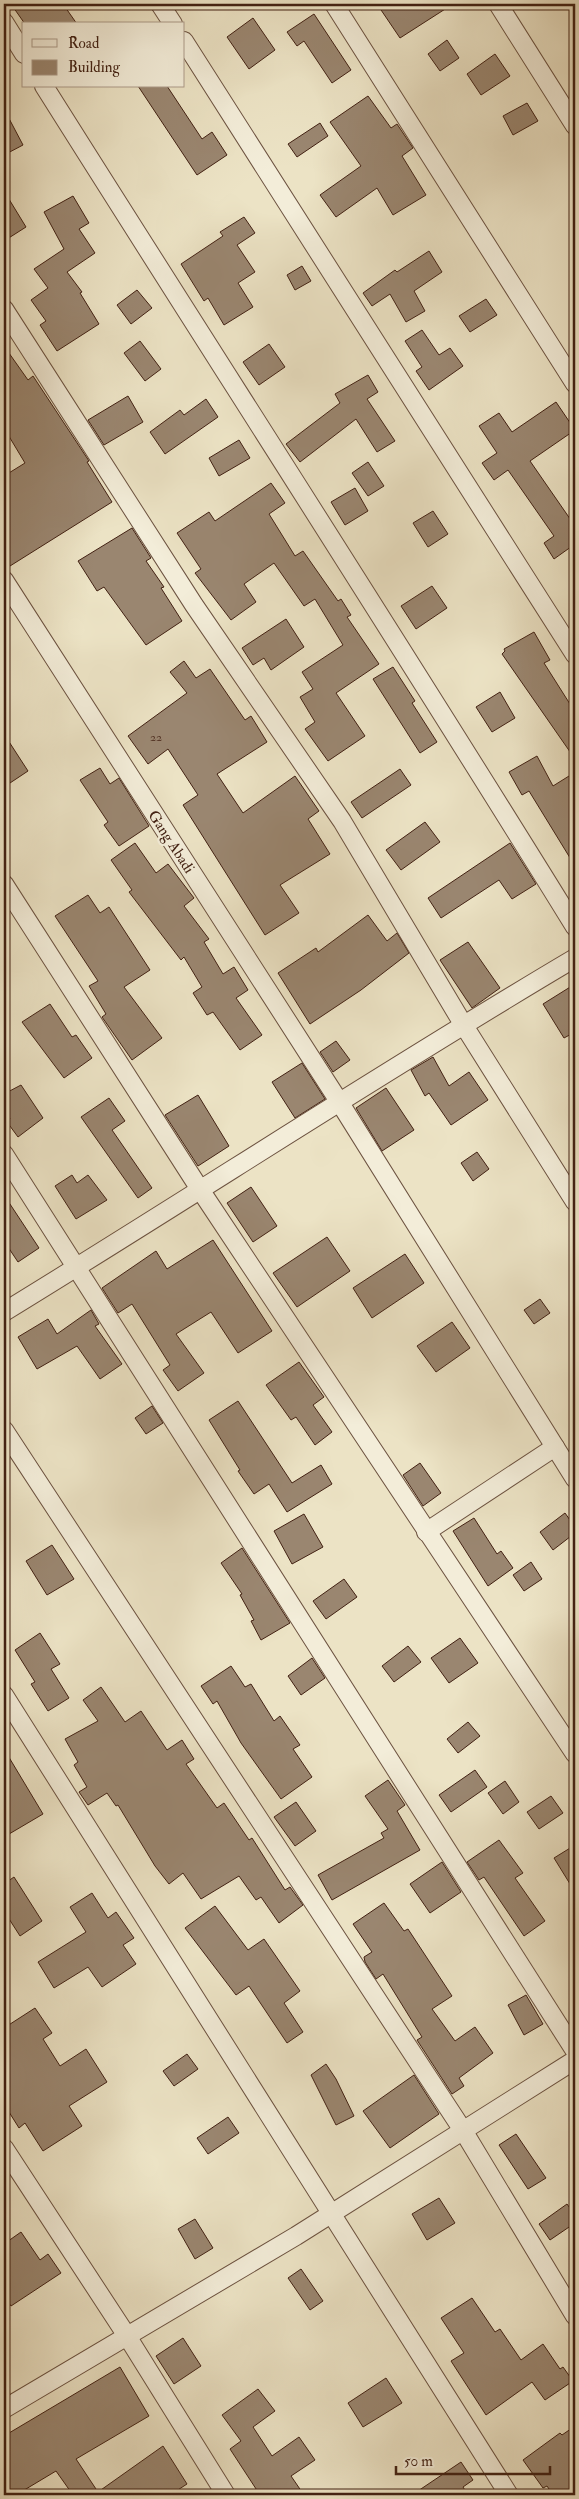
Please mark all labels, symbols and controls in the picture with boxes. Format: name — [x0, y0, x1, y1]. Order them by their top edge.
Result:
legend — [22, 22, 185, 88]
text: Road — [68, 34, 100, 53]
text: Building — [68, 58, 120, 77]
house number: 22 — [150, 730, 162, 745]
street label: Gang Abadi — [144, 807, 198, 877]
scale bar — [396, 2444, 550, 2476]
text: 50 m — [404, 2452, 433, 2471]

